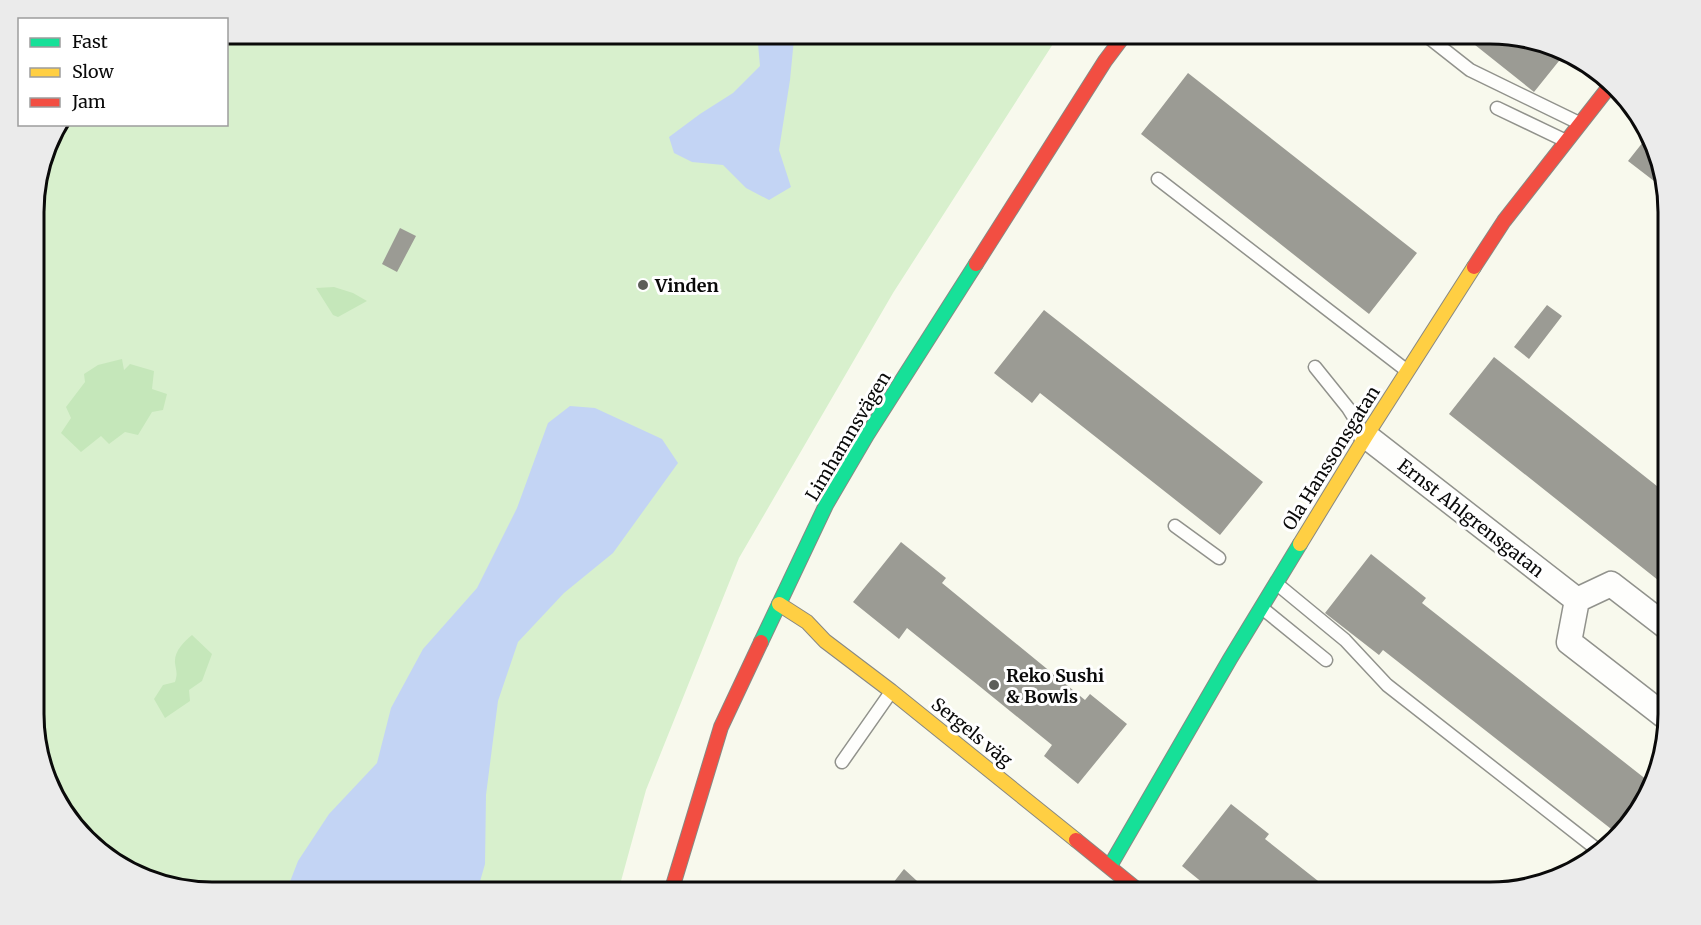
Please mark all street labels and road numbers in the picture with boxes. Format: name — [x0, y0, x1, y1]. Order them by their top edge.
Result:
street label: Limhamnsvägen — [800, 367, 896, 505]
street label: Ola Hanssonsgatan — [1277, 381, 1385, 534]
street label: Ernst Ahlgrensgatan — [1393, 454, 1549, 582]
street label: Sergels väg — [927, 692, 1017, 772]

